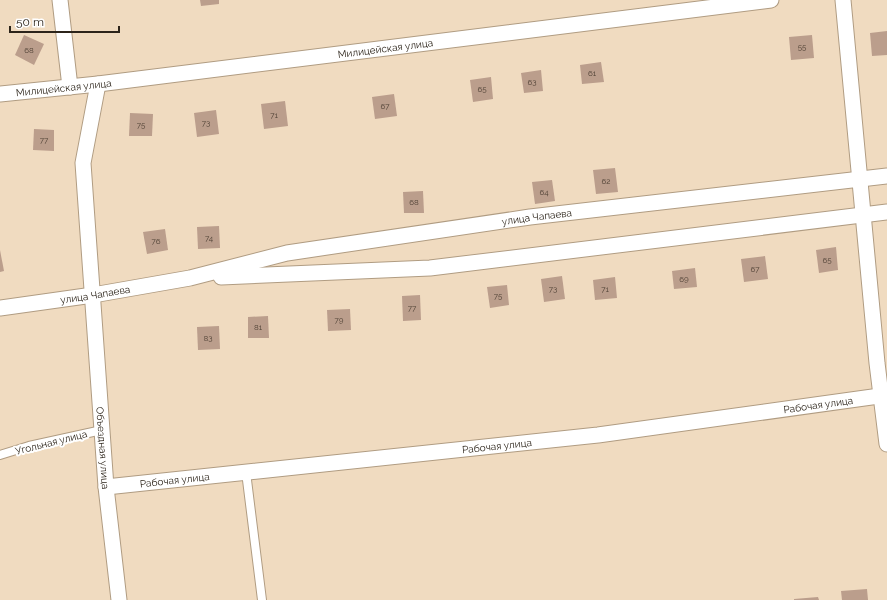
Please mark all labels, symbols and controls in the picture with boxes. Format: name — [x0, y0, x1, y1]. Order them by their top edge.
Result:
scale bar — [10, 8, 119, 34]
text: 50 m — [16, 15, 44, 29]
street label: Милицейская улица — [337, 37, 434, 60]
house number: 55 — [798, 42, 807, 52]
house number: 68 — [24, 45, 34, 55]
house number: 61 — [588, 68, 597, 78]
street label: Милицейская улица — [15, 77, 112, 98]
house number: 63 — [527, 77, 537, 87]
house number: 65 — [477, 84, 487, 94]
house number: 67 — [380, 101, 390, 111]
house number: 71 — [270, 110, 278, 120]
house number: 73 — [202, 118, 210, 128]
house number: 75 — [137, 120, 146, 130]
house number: 77 — [40, 135, 49, 145]
house number: 62 — [602, 176, 611, 186]
house number: 64 — [539, 187, 549, 197]
house number: 68 — [409, 197, 419, 207]
street label: улица Чапаева — [501, 207, 573, 227]
house number: 74 — [205, 233, 214, 243]
house number: 76 — [151, 236, 161, 246]
house number: 65 — [822, 255, 832, 265]
house number: 67 — [750, 264, 760, 274]
house number: 69 — [679, 274, 689, 284]
street label: улица Чапаева — [59, 284, 131, 306]
house number: 73 — [549, 284, 557, 294]
house number: 71 — [601, 284, 609, 294]
house number: 75 — [494, 291, 503, 301]
house number: 77 — [408, 303, 417, 313]
house number: 79 — [335, 315, 344, 325]
house number: 81 — [254, 322, 263, 332]
house number: 83 — [203, 333, 213, 343]
street label: Рабочая улица — [783, 395, 854, 415]
street label: Объездная улица — [94, 406, 111, 490]
street label: Угольная улица — [14, 428, 88, 457]
street label: Рабочая улица — [461, 437, 532, 455]
street label: Рабочая улица — [139, 471, 210, 489]

